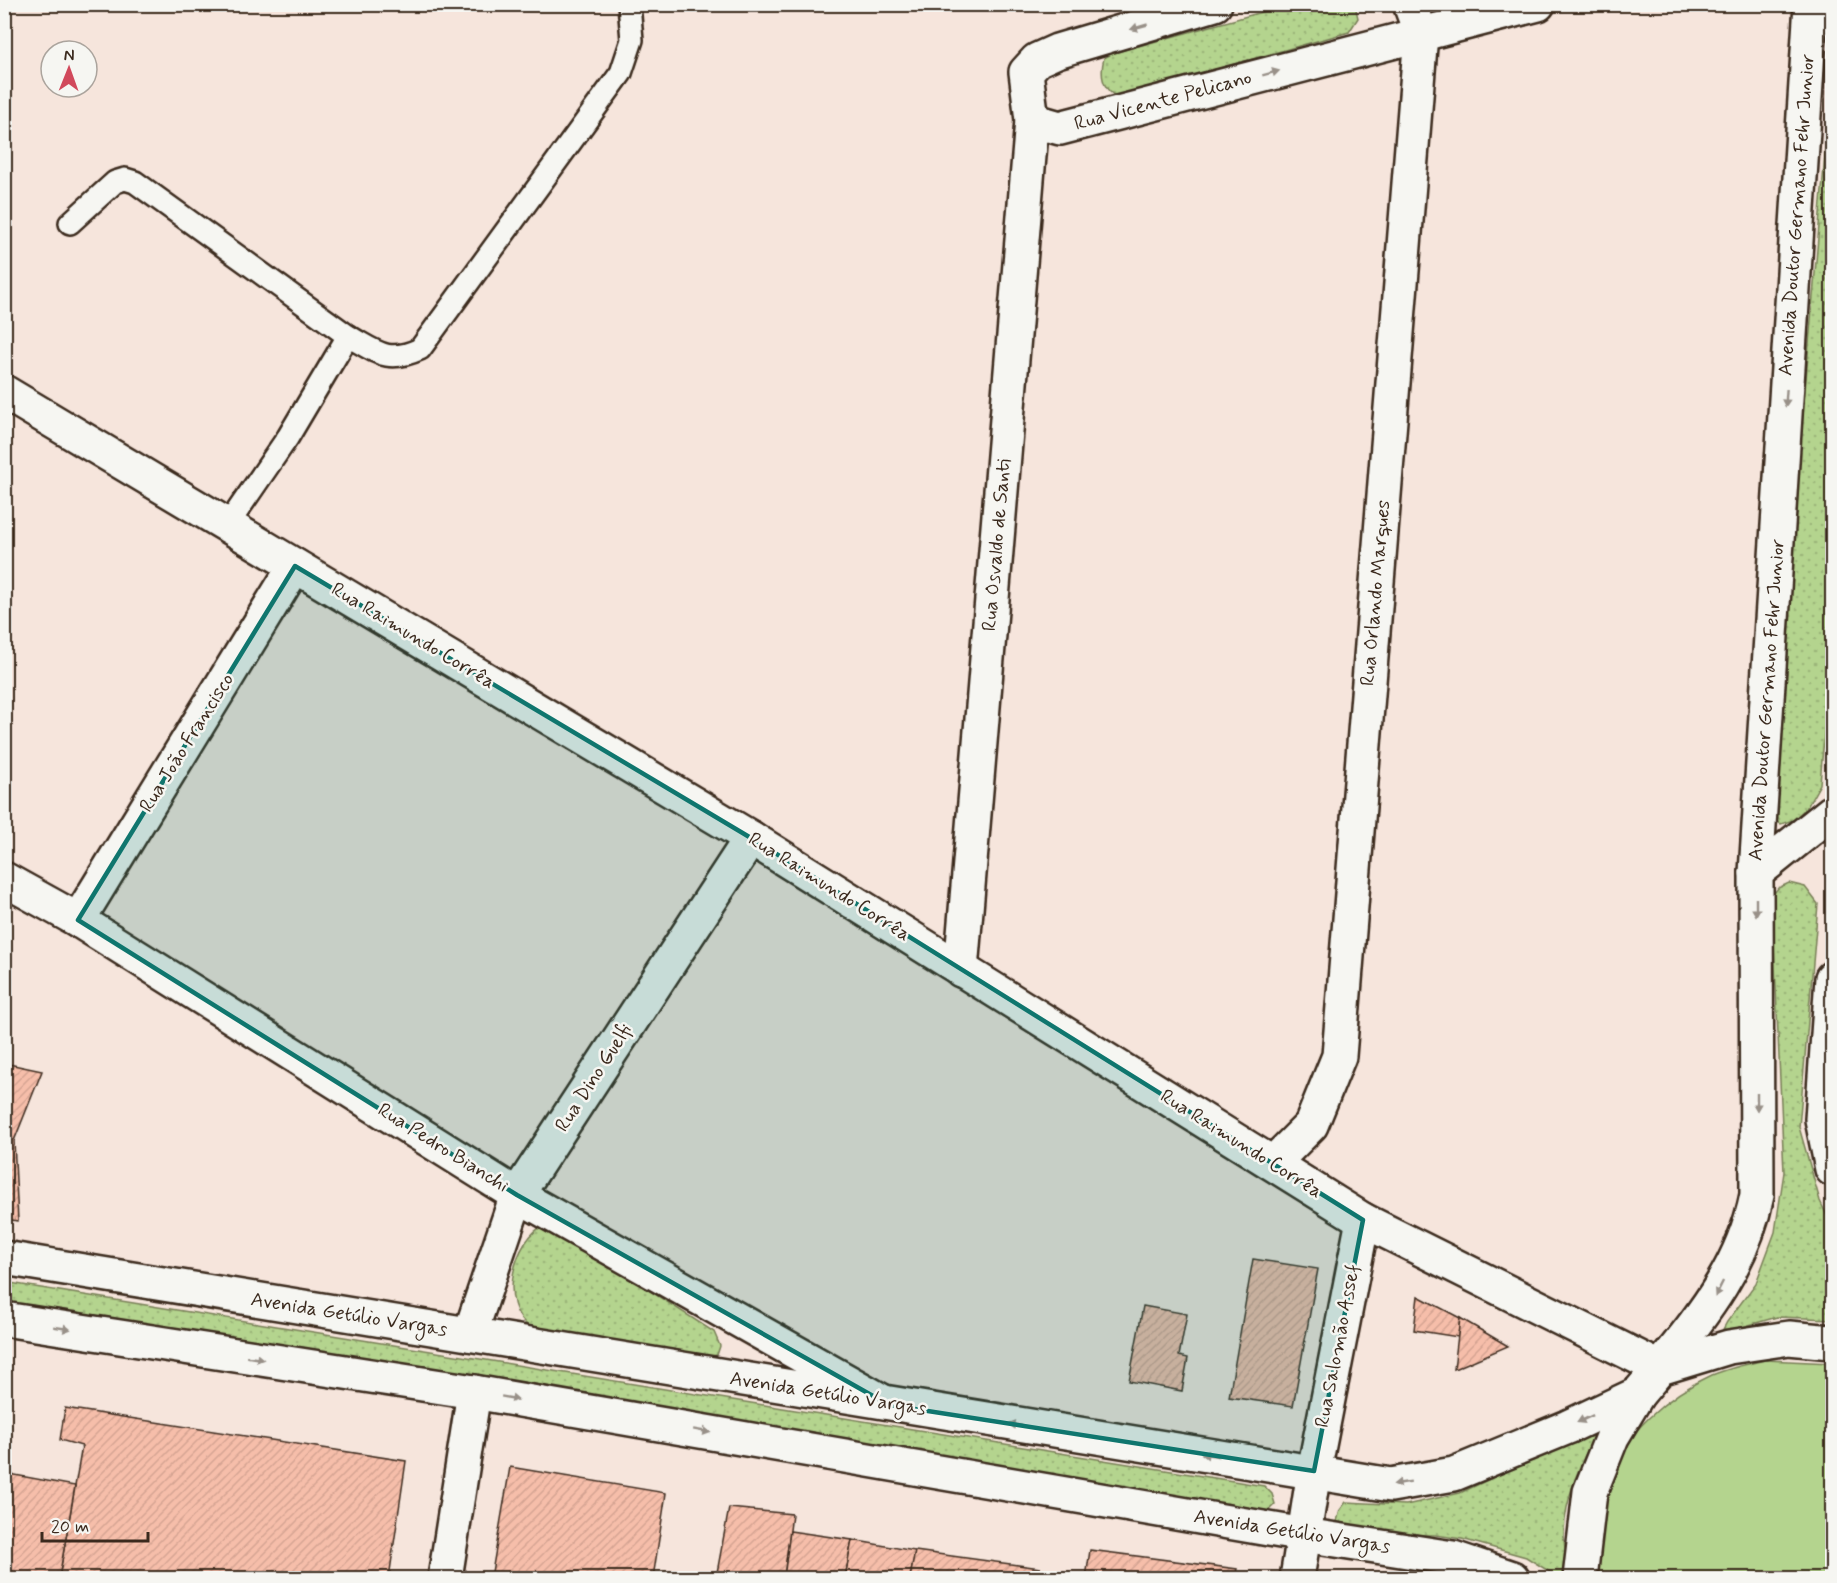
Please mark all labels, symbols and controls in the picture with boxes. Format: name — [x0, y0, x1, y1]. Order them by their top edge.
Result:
one-way arrow — [1130, 23, 1148, 32]
north arrow — [39, 39, 99, 99]
text: N — [64, 45, 75, 66]
street label: Avenida Doutor Germano Fehr Junior — [1772, 53, 1822, 377]
street label: Rua Vicente Pelicano — [1071, 64, 1255, 138]
one-way arrow — [1262, 67, 1281, 77]
one-way arrow — [1781, 389, 1791, 408]
street label: Rua Osvaldo de Santi — [976, 458, 1018, 632]
street label: Rua Orlando Marques — [1354, 499, 1398, 687]
street label: Avenida Doutor Germano Fehr Junior — [1742, 538, 1792, 862]
street label: Rua Raimundo Corrêa — [326, 576, 500, 696]
street label: Rua João Francisco — [133, 668, 241, 818]
street label: Rua Raimundo Corrêa — [743, 826, 915, 948]
one-way arrow — [1751, 898, 1761, 917]
street label: Rua Dino Guelfi — [549, 1019, 639, 1137]
street label: Rua Raimundo Corrêa — [1155, 1083, 1327, 1205]
one-way arrow — [1752, 1093, 1762, 1112]
street label: Rua Pedro Bianchi — [372, 1097, 514, 1199]
street label: Rua Salomão Assef — [1309, 1262, 1367, 1430]
one-way arrow — [1715, 1280, 1725, 1298]
street label: Avenida Getúlio Vargas — [249, 1286, 449, 1345]
one-way arrow — [53, 1324, 72, 1333]
one-way arrow — [246, 1354, 265, 1363]
street label: Avenida Getúlio Vargas — [728, 1365, 928, 1424]
one-way arrow — [500, 1394, 519, 1403]
one-way arrow — [1577, 1414, 1594, 1423]
one-way arrow — [1008, 1420, 1027, 1429]
one-way arrow — [693, 1427, 712, 1436]
one-way arrow — [1200, 1450, 1219, 1459]
one-way arrow — [1393, 1478, 1412, 1487]
street label: Avenida Getúlio Vargas — [1192, 1503, 1392, 1562]
scale bar — [42, 1505, 148, 1543]
text: 20 m — [51, 1515, 89, 1539]

